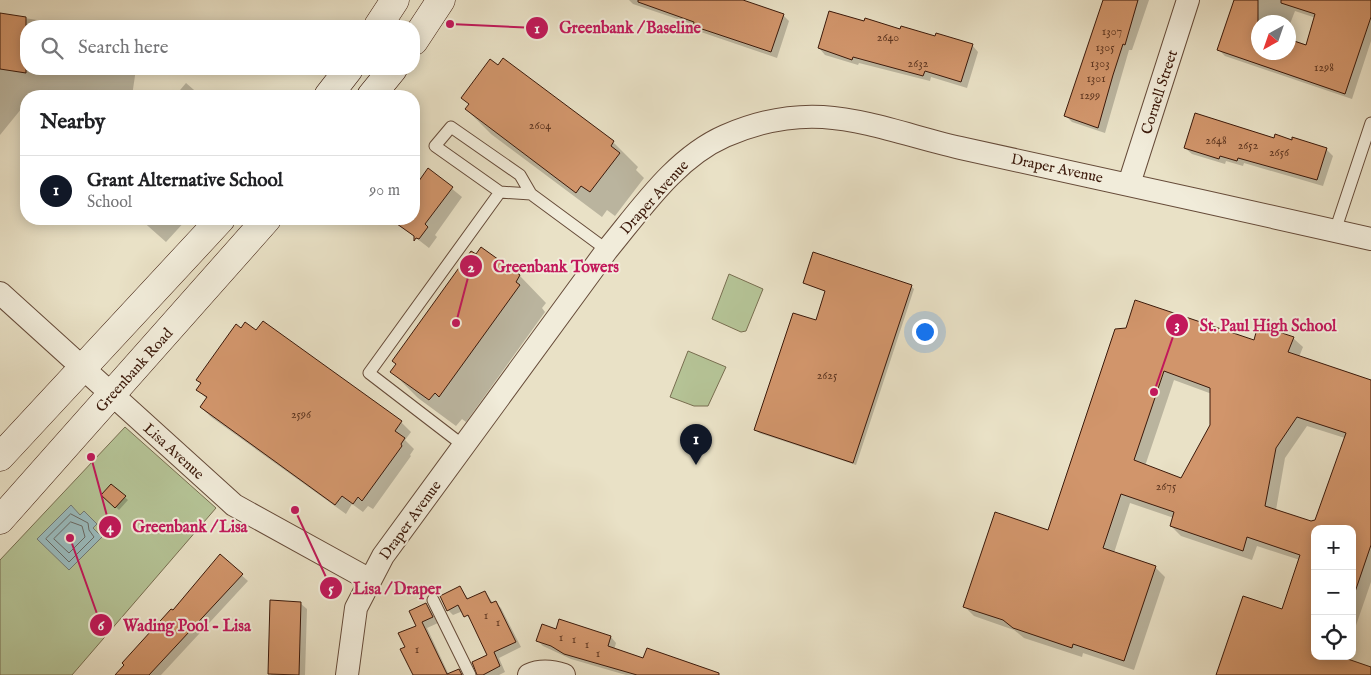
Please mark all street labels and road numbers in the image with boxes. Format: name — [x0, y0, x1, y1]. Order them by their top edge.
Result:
street label: Cornell Street — [1137, 47, 1182, 137]
street label: Draper Avenue — [1009, 149, 1105, 188]
street label: Draper Avenue — [616, 156, 693, 238]
street label: Greenbank Road — [92, 324, 178, 416]
street label: Lisa Avenue — [139, 419, 208, 484]
street label: Draper Avenue — [375, 477, 446, 564]

